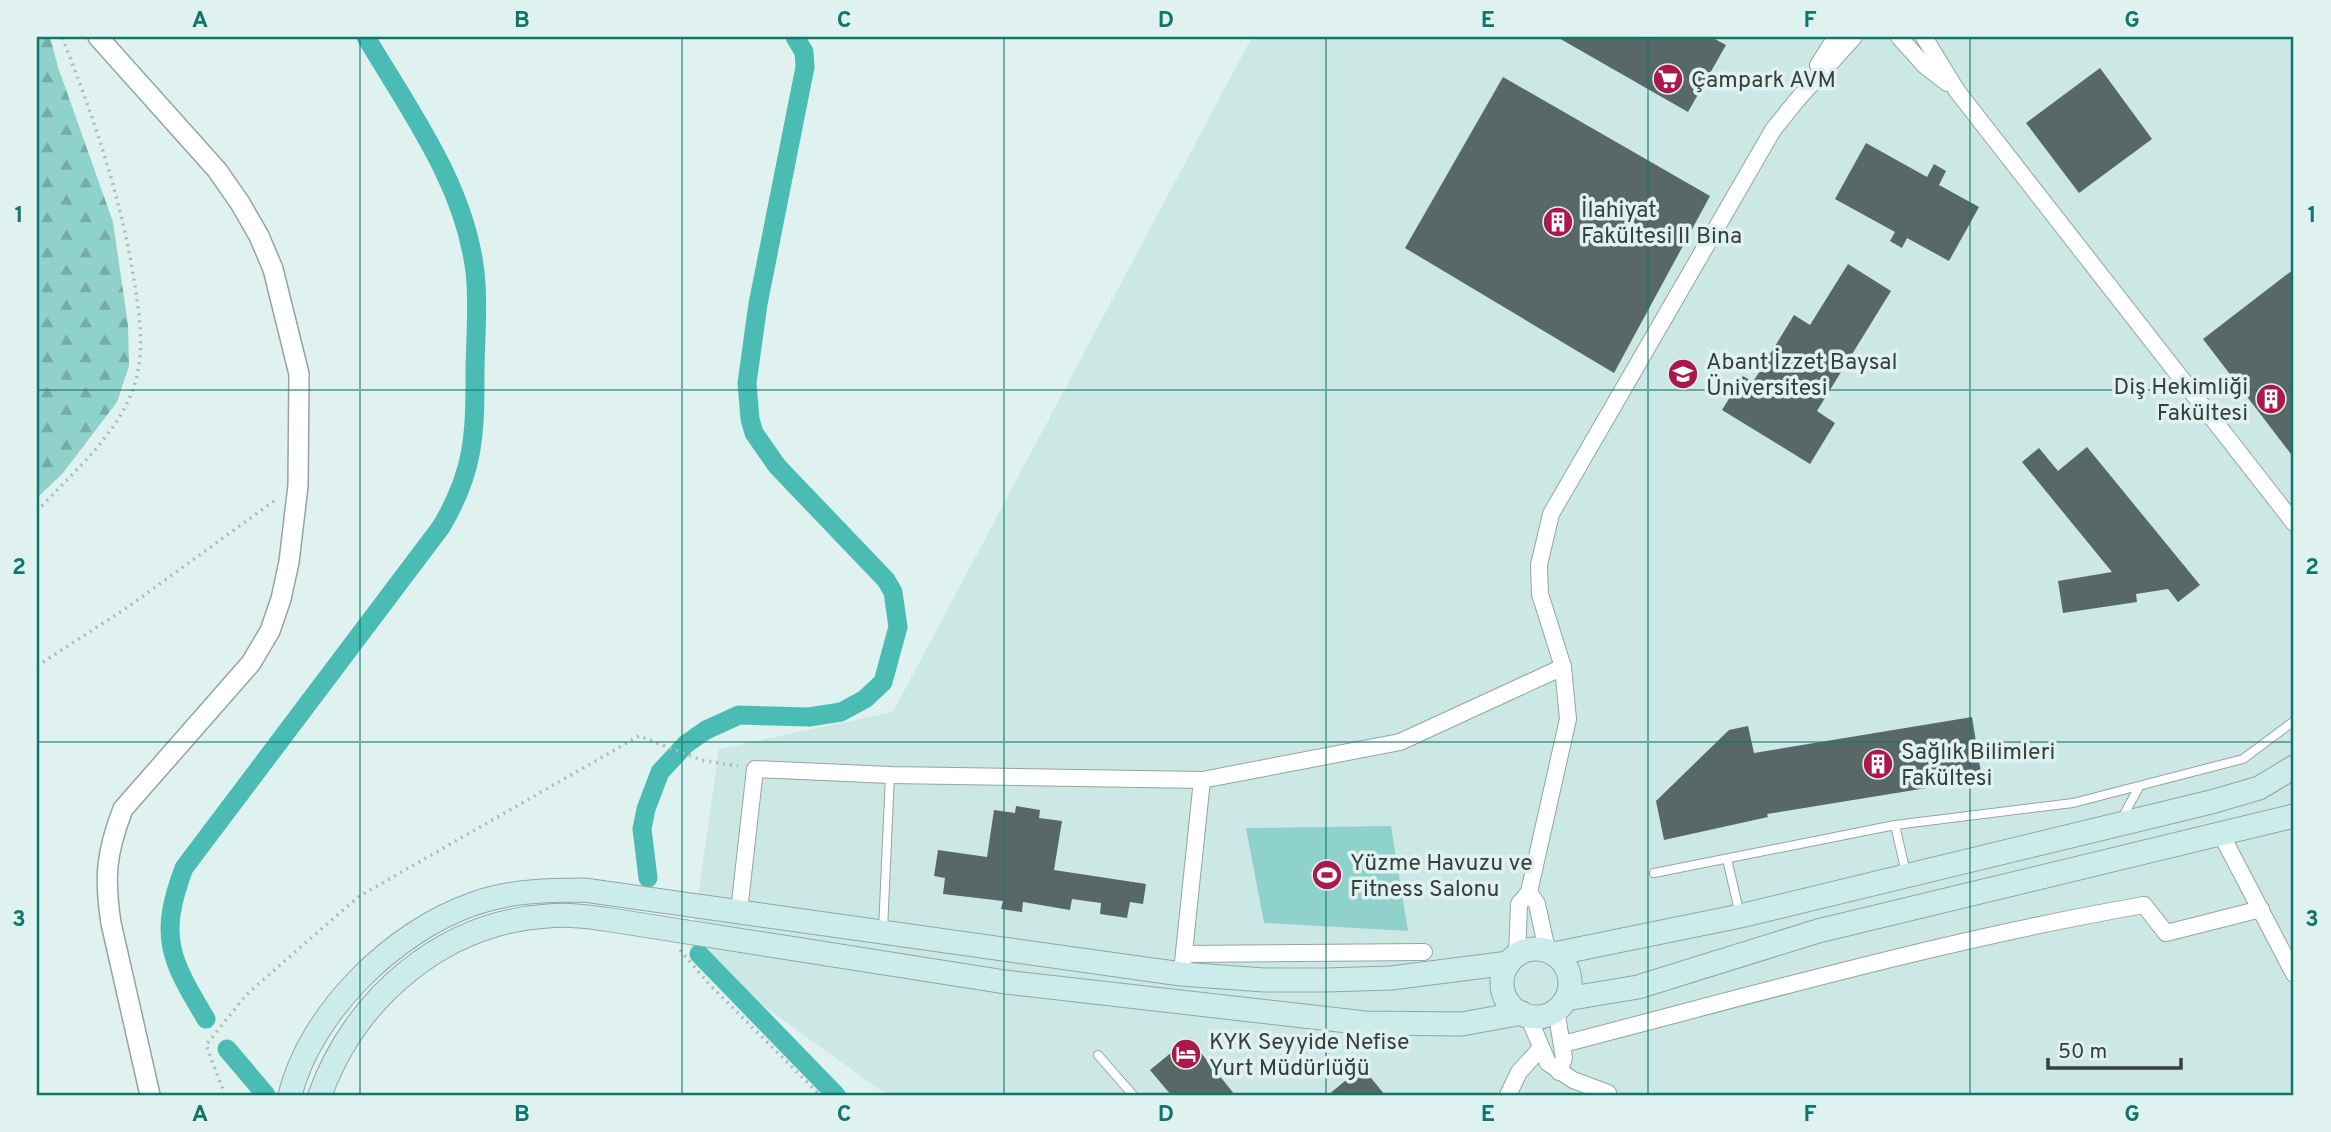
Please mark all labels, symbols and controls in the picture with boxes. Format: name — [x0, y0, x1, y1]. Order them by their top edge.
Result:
text: A — [192, 7, 208, 36]
text: B — [514, 7, 530, 36]
text: C — [837, 7, 851, 36]
text: D — [1158, 7, 1174, 36]
text: E — [1481, 7, 1495, 36]
text: F — [1803, 7, 1817, 36]
text: G — [2124, 7, 2140, 36]
supermarket icon: Çampark AVM — [1651, 62, 1685, 96]
place label: Çampark AVM — [1691, 67, 1836, 96]
place label: İlahiyat Fakültesi II Bina — [1581, 196, 1742, 252]
text: 1 — [14, 202, 24, 231]
text: 1 — [2307, 202, 2317, 231]
building icon: İlahiyat Fakültesi II Bina — [1541, 205, 1575, 239]
place label: Abant İzzet Baysal Üniversitesi — [1706, 348, 1897, 404]
school or university icon: Abant İzzet Baysal Üniversitesi — [1666, 357, 1700, 391]
place label: Diş Hekimliği Fakültesi — [2114, 374, 2248, 429]
building icon: Diş Hekimliği Fakültesi — [2254, 382, 2288, 416]
text: 2 — [12, 554, 26, 583]
text: 2 — [2305, 554, 2319, 583]
place label: Sağlık Bilimleri Fakültesi — [1901, 739, 2055, 794]
building icon: Sağlık Bilimleri Fakültesi — [1861, 747, 1895, 781]
place label: Yüzme Havuzu ve Fitness Salonu — [1350, 850, 1533, 905]
sports icon: Yüzme Havuzu ve Fitness Salonu — [1310, 858, 1344, 892]
text: 3 — [12, 906, 26, 935]
text: 3 — [2305, 906, 2319, 935]
scale bar — [2048, 1027, 2180, 1071]
place label: KYK Seyyide Nefise Yurt Müdürlüğü — [1209, 1029, 1409, 1084]
hotel icon: KYK Seyyide Nefise Yurt Müdürlüğü — [1169, 1037, 1203, 1071]
text: 50 m — [2058, 1039, 2107, 1066]
text: A — [192, 1101, 208, 1130]
text: B — [514, 1101, 530, 1130]
text: C — [837, 1101, 851, 1130]
text: D — [1158, 1101, 1174, 1130]
text: E — [1481, 1101, 1495, 1130]
text: F — [1803, 1101, 1817, 1130]
text: G — [2124, 1101, 2140, 1130]

